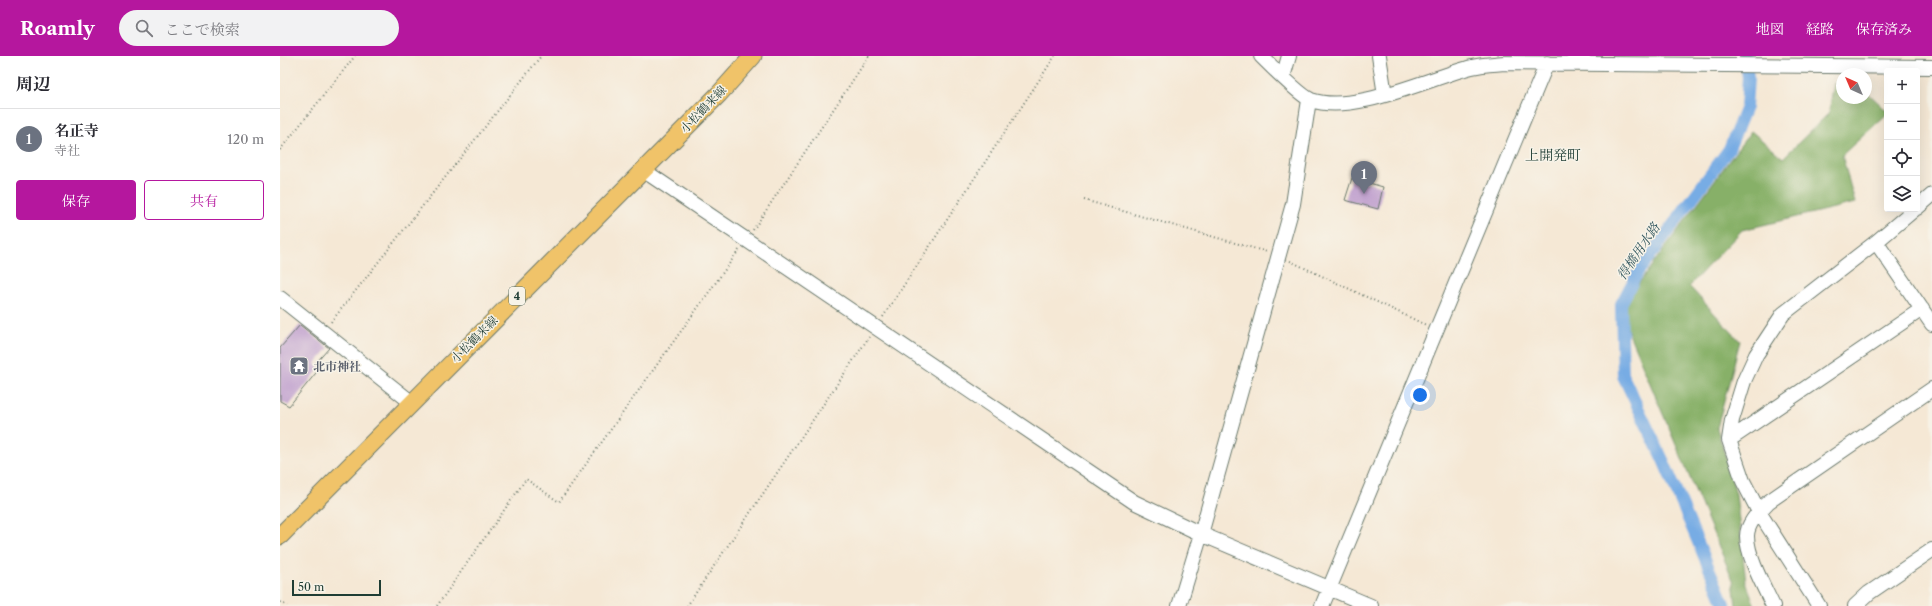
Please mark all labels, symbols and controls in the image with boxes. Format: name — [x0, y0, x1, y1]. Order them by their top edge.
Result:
search box — [119, 10, 399, 46]
text: Roamly — [20, 17, 95, 40]
icon: search — [133, 17, 155, 39]
text: ここで検索 — [165, 20, 240, 39]
text: 地図 — [1756, 20, 1784, 38]
text: 経路 — [1806, 20, 1834, 38]
text: 保存済み — [1856, 20, 1912, 38]
north arrow — [1836, 68, 1872, 104]
map controls — [1884, 68, 1920, 212]
button: + — [1884, 68, 1920, 104]
text: 周辺 — [16, 74, 50, 94]
street label: 小松鶴来線 — [677, 82, 729, 136]
button: − — [1884, 104, 1920, 140]
text: 名正寺 — [54, 121, 99, 140]
text: 1 — [26, 131, 32, 147]
text: 120 m — [227, 131, 264, 147]
button: locate — [1884, 140, 1920, 176]
text: 寺社 — [54, 142, 80, 158]
district label: 上開発町 — [1525, 146, 1581, 164]
pin: 1 — [1351, 161, 1377, 194]
button: layers — [1884, 176, 1920, 212]
button: 保存 — [16, 180, 136, 220]
button: 共有 — [144, 180, 264, 220]
water label: 得橋用水路 — [1613, 219, 1663, 282]
road number: 4 — [509, 287, 525, 305]
street label: 小松鶴来線 — [447, 312, 501, 366]
temple icon: 北市神社 — [288, 355, 310, 377]
place label: 北市神社 — [313, 359, 361, 374]
your location — [1410, 385, 1430, 405]
scale bar — [292, 578, 381, 597]
text: 50 m — [298, 580, 324, 594]

